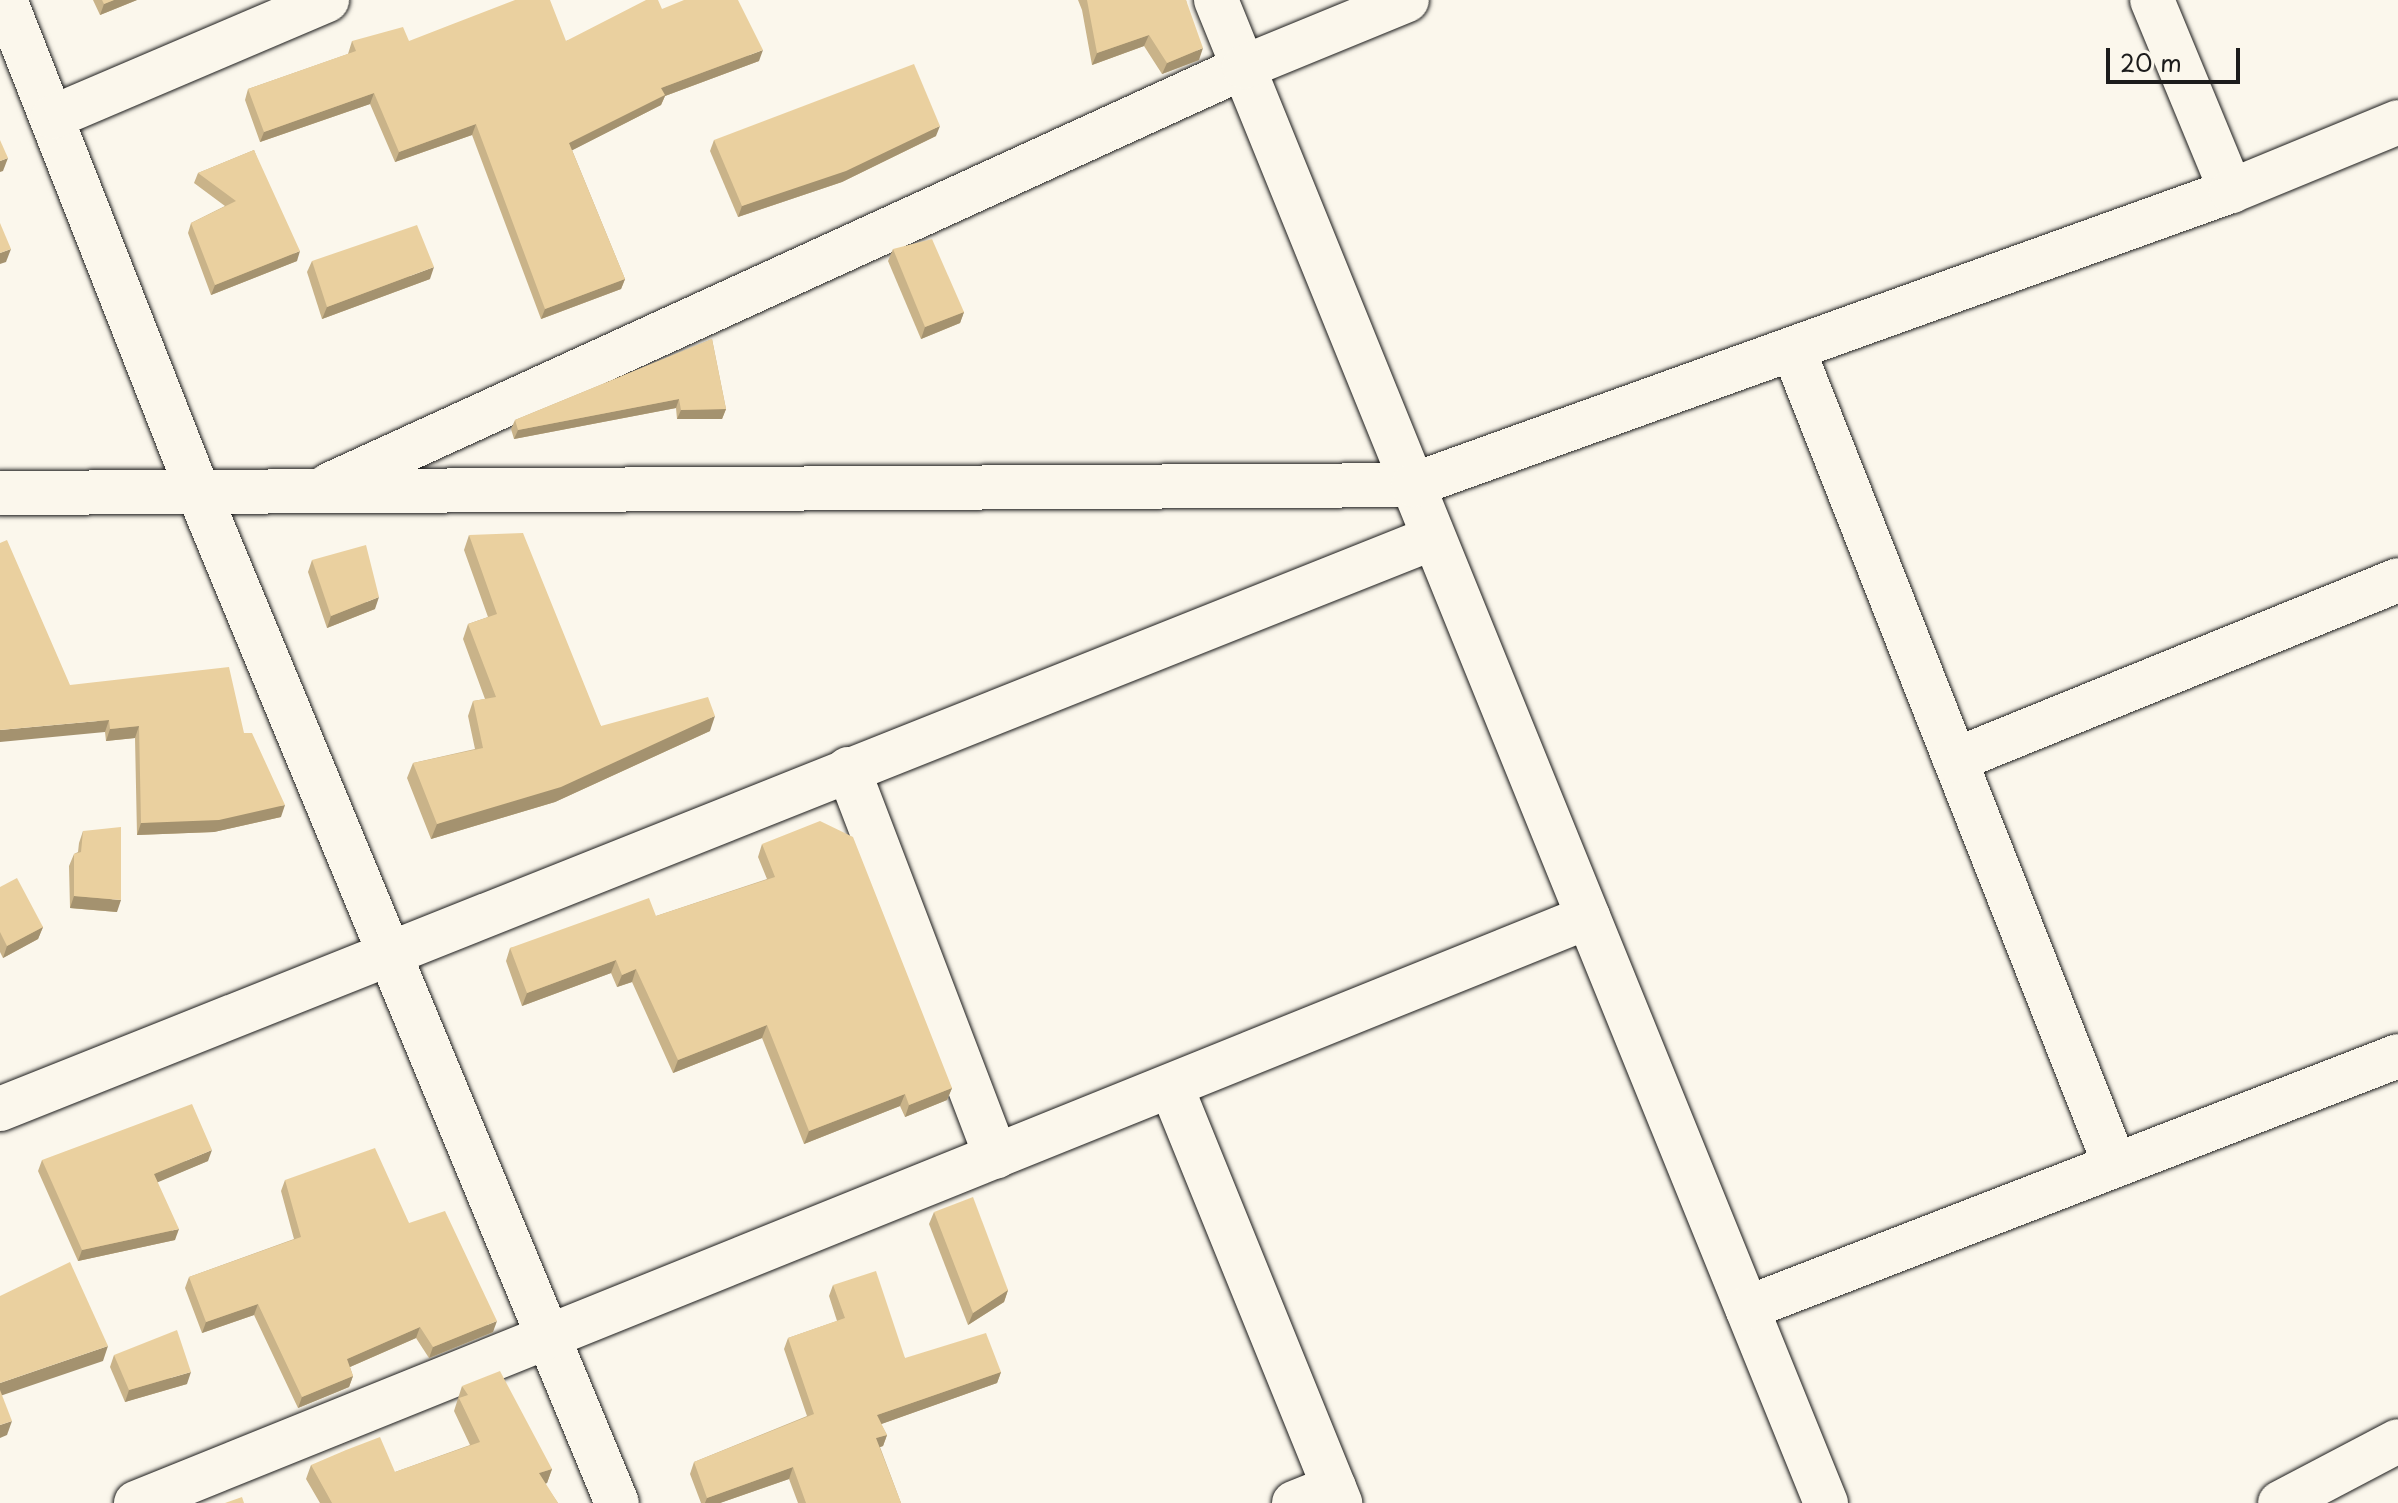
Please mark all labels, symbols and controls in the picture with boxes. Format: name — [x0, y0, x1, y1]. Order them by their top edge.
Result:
scale bar — [2110, 32, 2244, 82]
text: 20 m — [2120, 44, 2182, 80]

